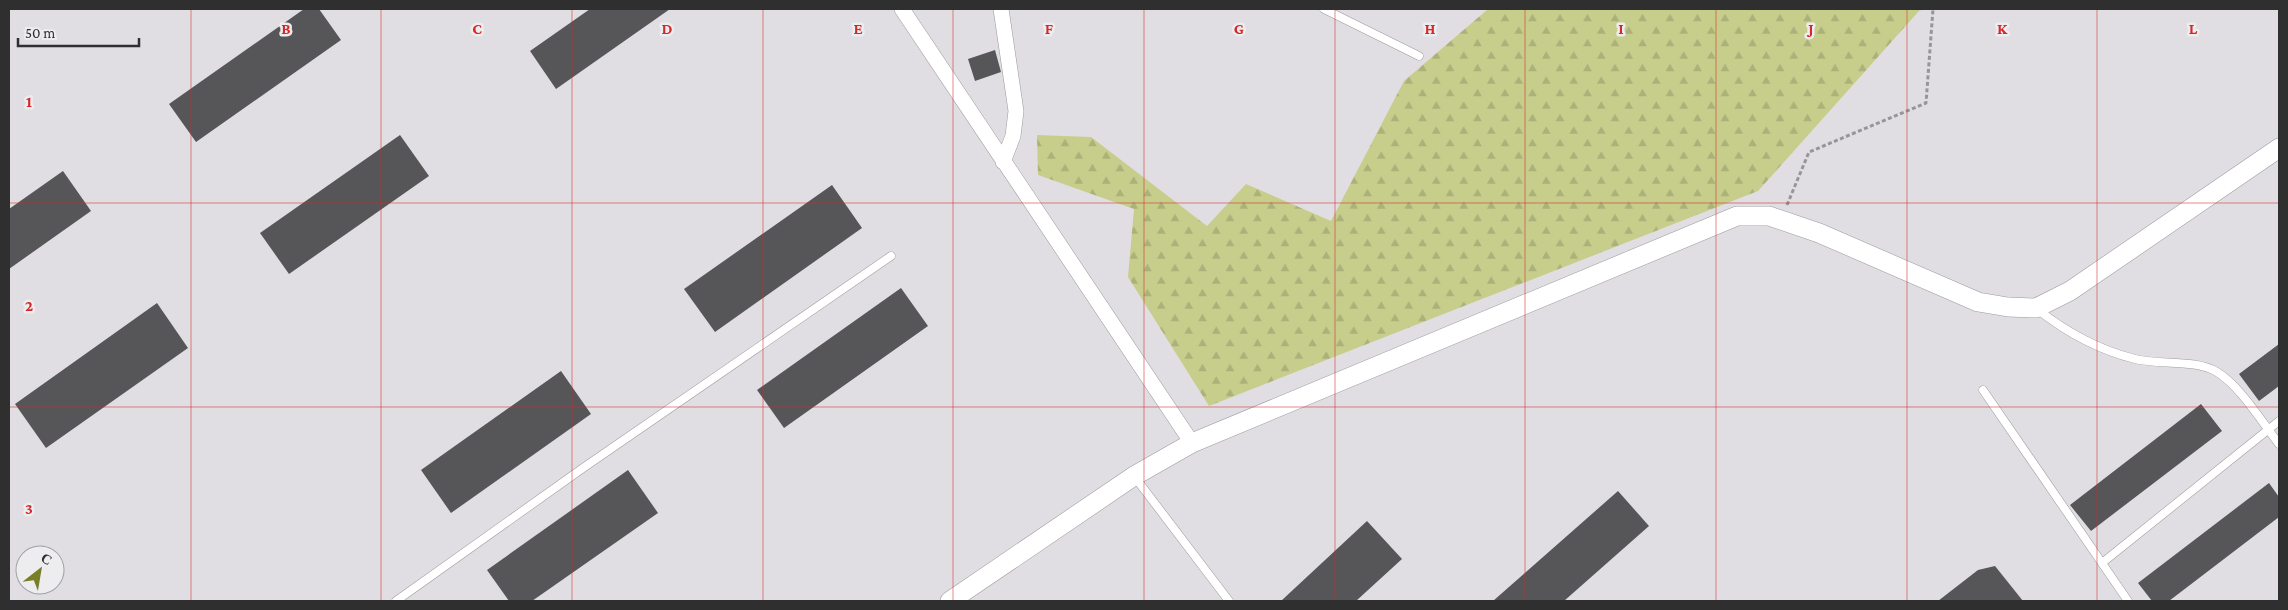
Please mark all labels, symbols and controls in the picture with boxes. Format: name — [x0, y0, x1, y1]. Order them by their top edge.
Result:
scale bar — [18, 15, 139, 47]
text: B — [281, 20, 291, 37]
text: C — [472, 20, 482, 37]
text: D — [661, 20, 673, 37]
text: E — [853, 20, 863, 37]
text: F — [1045, 20, 1054, 37]
text: G — [1234, 20, 1244, 37]
text: H — [1425, 20, 1436, 37]
text: I — [1618, 20, 1624, 37]
text: J — [1806, 20, 1814, 37]
text: K — [1997, 20, 2008, 37]
text: L — [2189, 20, 2198, 37]
text: 50 m — [25, 25, 55, 41]
text: 1 — [26, 93, 32, 110]
text: 2 — [25, 297, 33, 314]
text: 3 — [25, 500, 33, 517]
north arrow — [15, 545, 65, 595]
text: С — [38, 549, 55, 568]

